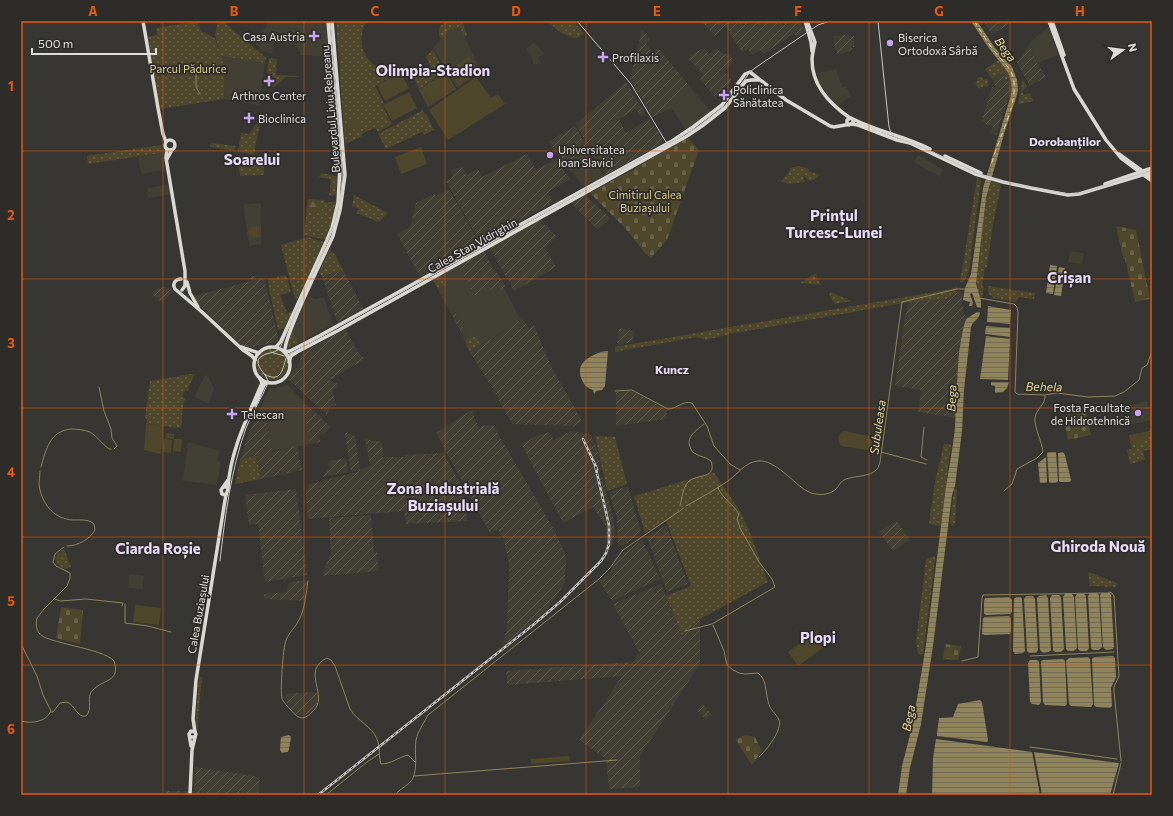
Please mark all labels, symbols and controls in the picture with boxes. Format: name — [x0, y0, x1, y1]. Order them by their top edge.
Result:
text: A — [88, 3, 98, 19]
text: B — [230, 3, 239, 19]
text: C — [371, 3, 380, 19]
text: D — [511, 3, 521, 19]
text: E — [653, 3, 661, 19]
text: F — [794, 3, 802, 19]
text: G — [934, 3, 944, 19]
text: H — [1075, 3, 1085, 19]
scale bar — [32, 30, 156, 56]
place label: Casa Austria — [243, 30, 305, 43]
marker: Casa Austria — [308, 30, 320, 42]
north arrow — [1103, 30, 1143, 70]
place label: Biserica Ortodoxă Sârbă — [898, 31, 977, 57]
water label: Bega — [992, 34, 1020, 64]
text: 500 m — [38, 36, 73, 50]
marker: Biserica Ortodoxă Sârbă — [885, 38, 895, 48]
text: N — [1126, 42, 1140, 53]
street label: Bulevardul Liviu Rebreanu — [318, 45, 342, 173]
marker: Profilaxis — [597, 51, 609, 63]
place label: Profilaxis — [612, 51, 659, 64]
district label: Olimpia-Stadion — [376, 61, 490, 79]
park label: Parcul Pădurice — [150, 62, 227, 75]
marker: Arthros Center — [263, 75, 275, 87]
text: 1 — [8, 78, 14, 94]
place label: Policlinica Sănătatea — [733, 83, 783, 109]
place label: Arthros Center — [232, 89, 307, 102]
marker: Policlinica Sănătatea — [718, 89, 730, 101]
marker: Bioclinica — [243, 112, 255, 124]
place label: Bioclinica — [258, 112, 306, 125]
district label: Dorobanților — [1029, 134, 1101, 149]
place label: Universitatea Ioan Slavici — [558, 143, 625, 169]
district label: Soarelui — [224, 150, 280, 168]
marker: Universitatea Ioan Slavici — [545, 150, 555, 160]
park label: Cimitirul Calea Buziașului — [608, 188, 682, 215]
district label: Prințul Turcesc-Lunei — [785, 206, 883, 241]
text: 2 — [7, 207, 15, 223]
street label: Calea Stan Vidrighin — [425, 215, 519, 275]
district label: Crișan — [1047, 268, 1091, 288]
text: 3 — [7, 335, 15, 351]
district label: Kuncz — [655, 362, 689, 376]
water label: Behela — [1026, 379, 1062, 393]
water label: Bega — [943, 384, 959, 412]
water label: Subuleasa — [866, 399, 888, 455]
place label: Fosta Facultate de Hidrotehnică — [1051, 401, 1130, 427]
marker: Telescan — [226, 408, 238, 420]
place label: Telescan — [241, 408, 284, 421]
marker: Fosta Facultate de Hidrotehnică — [1133, 408, 1143, 418]
text: 4 — [7, 464, 15, 480]
district label: Zona Industrială Buziașului — [387, 479, 500, 516]
district label: Ghiroda Nouă — [1051, 537, 1146, 555]
district label: Ciarda Roșie — [115, 539, 201, 559]
street label: Calea Buziașului — [185, 573, 212, 655]
text: 5 — [7, 593, 15, 609]
district label: Plopi — [800, 628, 836, 646]
water label: Bega — [899, 704, 917, 732]
text: 6 — [7, 721, 15, 737]

